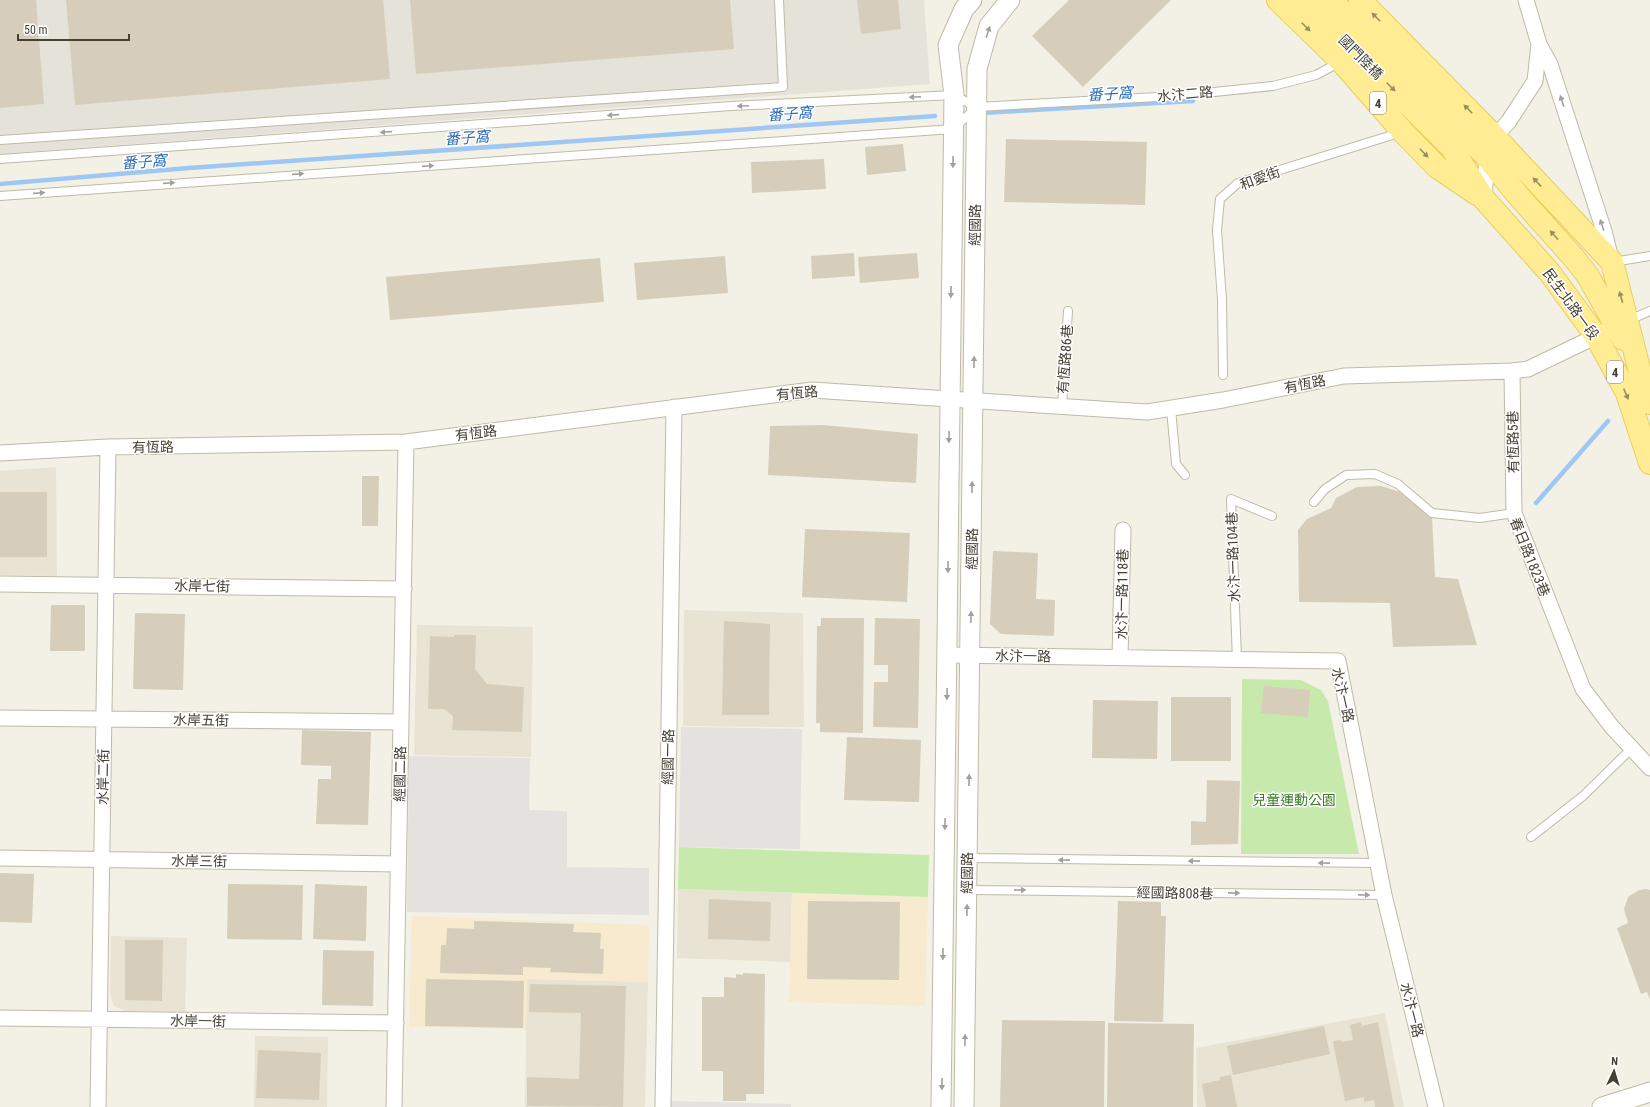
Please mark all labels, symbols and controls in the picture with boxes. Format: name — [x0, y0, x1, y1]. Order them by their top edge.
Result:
one-way arrow — [1372, 12, 1381, 22]
scale bar — [18, 16, 129, 42]
one-way arrow — [1301, 22, 1311, 32]
text: 50 m — [24, 23, 48, 37]
one-way arrow — [985, 25, 991, 37]
street label: 國門陸橋 — [1336, 32, 1386, 82]
one-way arrow — [1386, 82, 1396, 92]
water label: 番子窩 — [1087, 84, 1135, 104]
street label: 水汴二路 — [1156, 84, 1214, 104]
road number: 4 — [1370, 92, 1386, 114]
one-way arrow — [909, 93, 921, 100]
one-way arrow — [1559, 95, 1565, 107]
one-way arrow — [737, 102, 749, 109]
water label: 番子窩 — [767, 103, 815, 125]
one-way arrow — [1463, 104, 1473, 114]
one-way arrow — [607, 112, 619, 119]
water label: 番子窩 — [444, 127, 492, 149]
one-way arrow — [380, 129, 392, 136]
one-way arrow — [1419, 148, 1428, 158]
water label: 番子窩 — [121, 151, 169, 173]
one-way arrow — [950, 156, 956, 169]
one-way arrow — [422, 162, 434, 169]
street label: 和愛街 — [1238, 163, 1282, 193]
one-way arrow — [292, 171, 304, 178]
one-way arrow — [1533, 177, 1542, 188]
one-way arrow — [162, 179, 175, 186]
one-way arrow — [33, 189, 45, 196]
street label: 經國路 — [967, 204, 983, 246]
one-way arrow — [1599, 218, 1605, 230]
one-way arrow — [1549, 230, 1558, 241]
street label: 民生北路一段 — [1540, 265, 1602, 343]
one-way arrow — [948, 286, 954, 299]
one-way arrow — [1618, 291, 1624, 303]
street label: 有恆路86巷 — [1055, 324, 1075, 394]
one-way arrow — [971, 355, 977, 368]
road number: 4 — [1607, 361, 1623, 383]
street label: 有恆路 — [1283, 372, 1327, 396]
street label: 有恆路 — [775, 383, 819, 403]
one-way arrow — [1624, 389, 1630, 401]
street label: 有恆路5巷 — [1504, 410, 1522, 474]
street label: 有恆路 — [454, 423, 498, 443]
one-way arrow — [946, 431, 953, 443]
street label: 有恆路 — [132, 439, 174, 455]
one-way arrow — [969, 480, 975, 493]
street label: 水汴一路104巷 — [1223, 511, 1243, 603]
street label: 春日路1823巷 — [1507, 515, 1553, 599]
street label: 經國路 — [964, 528, 980, 570]
street label: 水汴一路118巷 — [1113, 549, 1131, 639]
one-way arrow — [945, 561, 951, 574]
street label: 水岸七街 — [174, 578, 230, 594]
one-way arrow — [968, 610, 974, 623]
street label: 水汴一路 — [995, 648, 1051, 664]
street label: 水汴一路 — [1329, 666, 1357, 724]
one-way arrow — [944, 688, 950, 701]
street label: 水岸五街 — [173, 712, 229, 728]
street label: 經國一路 — [660, 729, 676, 785]
street label: 經國二路 — [392, 746, 408, 802]
street label: 水岸二街 — [95, 749, 111, 805]
one-way arrow — [966, 773, 972, 786]
park label: 兒童運動公園 — [1252, 792, 1336, 808]
one-way arrow — [942, 818, 948, 831]
street label: 經國路 — [959, 852, 975, 894]
street label: 水岸三街 — [171, 853, 227, 869]
one-way arrow — [1057, 857, 1070, 863]
one-way arrow — [1187, 858, 1200, 864]
one-way arrow — [1317, 860, 1330, 866]
street label: 經國路808巷 — [1136, 884, 1214, 902]
one-way arrow — [1014, 887, 1027, 893]
one-way arrow — [1228, 890, 1241, 896]
one-way arrow — [1358, 892, 1371, 898]
one-way arrow — [964, 903, 970, 916]
one-way arrow — [940, 948, 946, 961]
street label: 水汴一路 — [1397, 981, 1427, 1039]
street label: 水岸一街 — [170, 1013, 226, 1029]
one-way arrow — [962, 1033, 968, 1046]
north arrow — [1594, 1051, 1634, 1091]
text: N — [1611, 1055, 1619, 1068]
one-way arrow — [939, 1078, 945, 1091]

